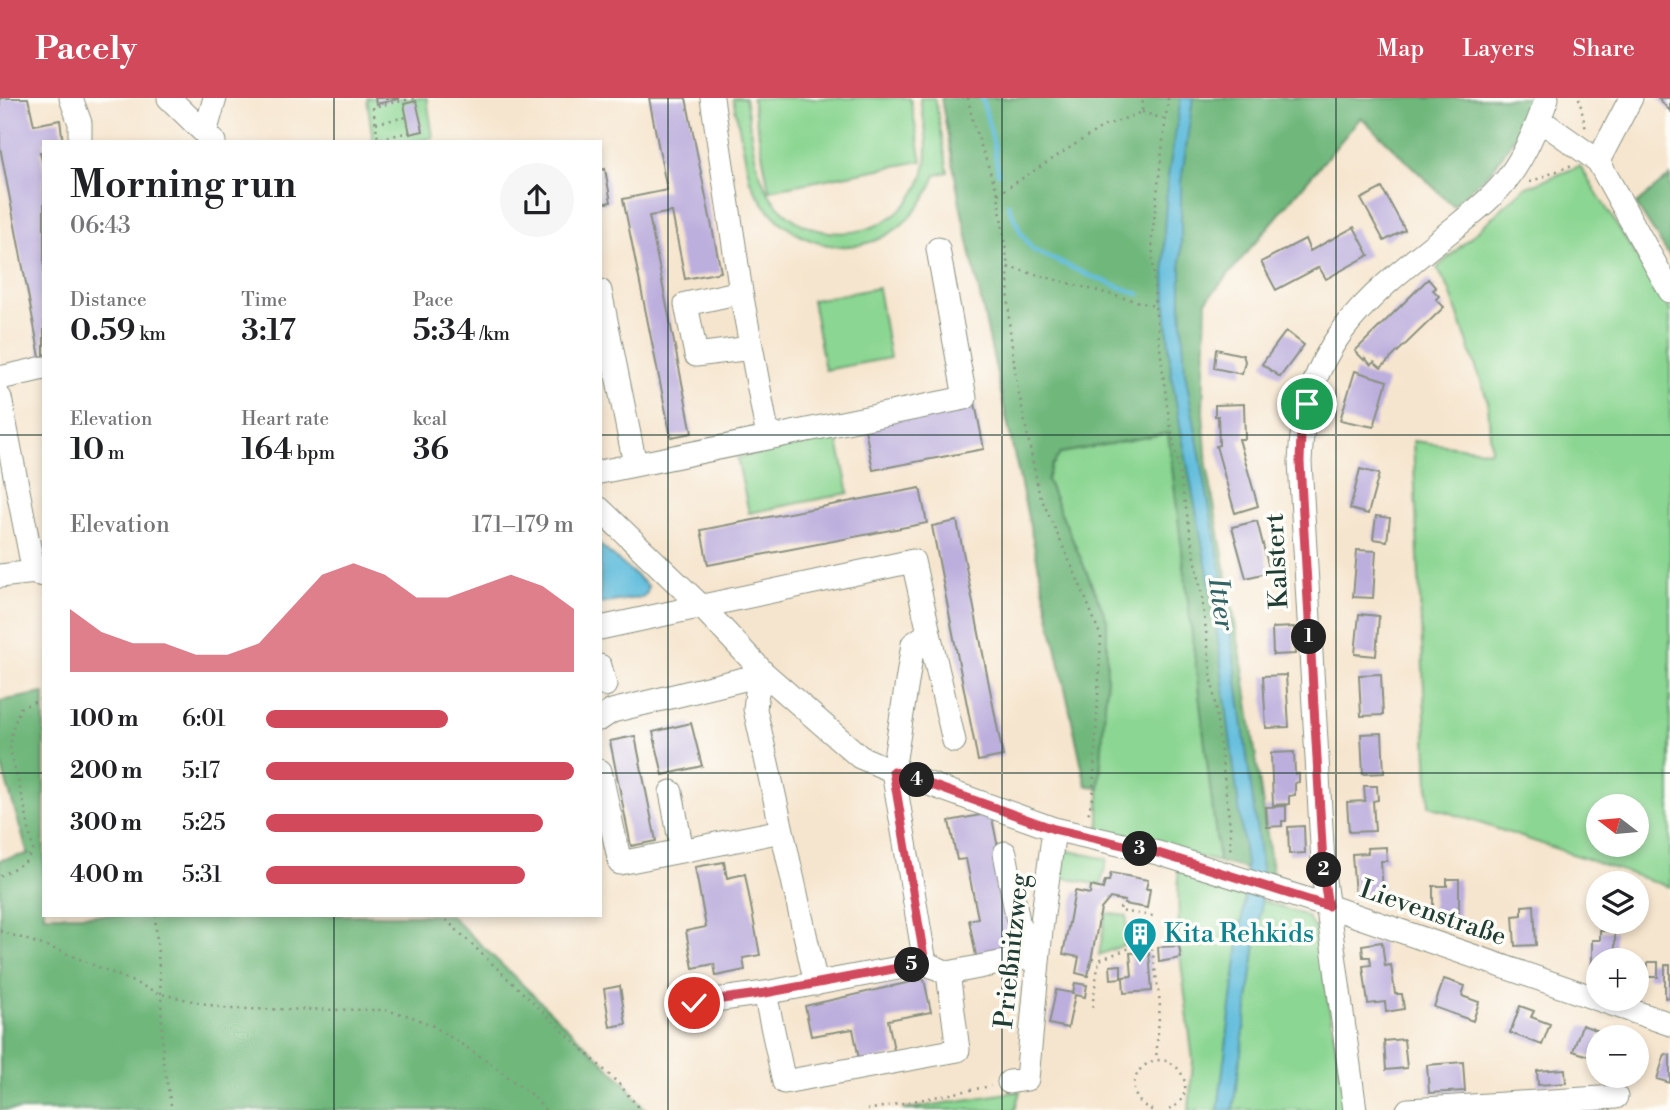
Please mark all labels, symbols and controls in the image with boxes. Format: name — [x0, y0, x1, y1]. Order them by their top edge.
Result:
text: Pacely — [35, 29, 137, 70]
text: Map — [1377, 34, 1424, 64]
text: Layers — [1462, 34, 1534, 64]
text: Share — [1572, 34, 1635, 64]
text: Morning run — [70, 162, 296, 209]
button: share — [500, 163, 574, 237]
text: 06:43 — [70, 212, 131, 240]
text: Distance — [70, 288, 147, 312]
text: Time — [241, 288, 287, 312]
text: Pace — [413, 288, 453, 312]
text: 0.59 — [70, 312, 136, 350]
text: 3:17 — [241, 312, 296, 350]
text: 5:34 — [413, 312, 476, 350]
text: km — [136, 322, 166, 346]
text: /km — [476, 322, 510, 346]
pin — [1277, 374, 1337, 434]
icon: arrive — [1288, 385, 1326, 423]
text: Elevation — [70, 407, 152, 431]
text: Heart rate — [241, 407, 329, 431]
text: kcal — [413, 407, 447, 431]
text: 10 — [70, 431, 104, 469]
text: 164 — [241, 431, 293, 469]
text: 36 — [413, 431, 449, 469]
text: m — [104, 441, 125, 465]
text: bpm — [293, 441, 335, 465]
text: Elevation — [70, 511, 170, 539]
text: 171–179 m — [472, 511, 574, 539]
street label: Kalstert — [1259, 512, 1295, 610]
water label: Itter — [1200, 574, 1242, 634]
pin: 1 — [1292, 620, 1326, 654]
text: 1 — [1304, 624, 1313, 648]
text: 100 m — [70, 705, 138, 733]
text: 6:01 — [182, 705, 226, 733]
text: 200 m — [70, 757, 142, 785]
text: 5:17 — [182, 757, 220, 785]
pin: 4 — [900, 762, 934, 798]
text: 4 — [910, 767, 923, 791]
north arrow — [1586, 794, 1648, 858]
map controls — [1586, 794, 1649, 1088]
text: 300 m — [70, 809, 142, 837]
text: 5:25 — [182, 809, 226, 837]
pin: 3 — [1122, 832, 1158, 866]
text: 3 — [1134, 836, 1145, 860]
pin: 2 — [1306, 852, 1342, 888]
text: 2 — [1318, 857, 1329, 881]
text: 400 m — [70, 861, 143, 889]
text: 5:31 — [182, 861, 222, 889]
street label: Prießnitzweg — [988, 871, 1036, 1030]
button: layers — [1586, 871, 1649, 934]
street label: Lievenstraße — [1356, 873, 1510, 953]
building icon: Kita Rehkids — [1121, 915, 1159, 964]
place label: Kita Rehkids — [1164, 918, 1314, 950]
pin: 5 — [894, 948, 930, 982]
button: + — [1586, 948, 1649, 1011]
text: 5 — [906, 952, 917, 976]
pin — [664, 973, 724, 1033]
icon: check — [675, 984, 713, 1022]
button: − — [1586, 1025, 1649, 1088]

